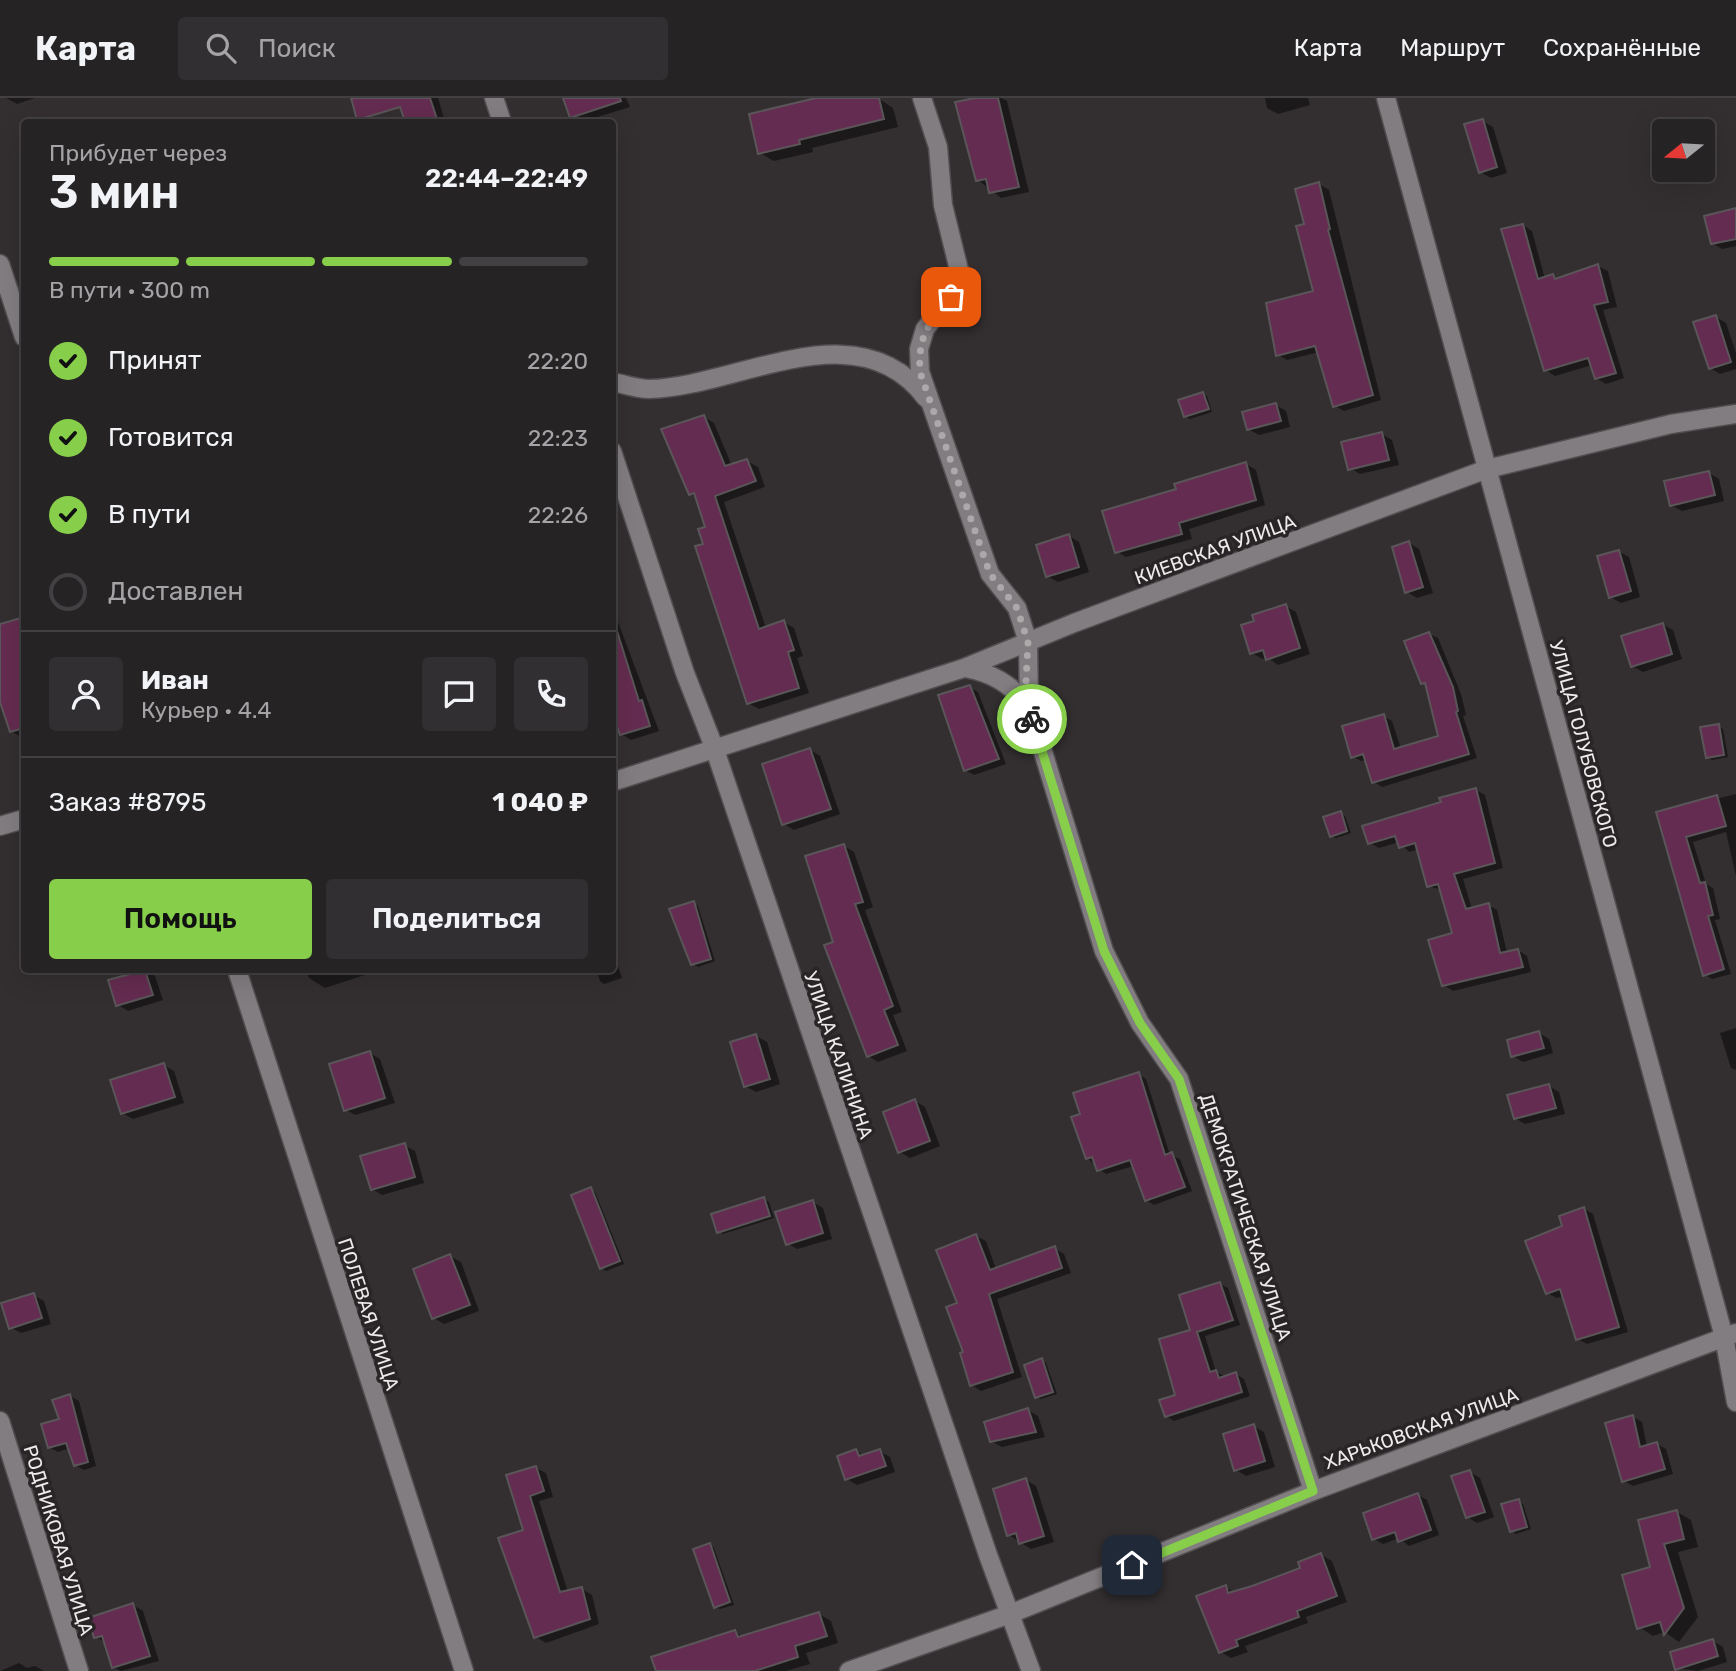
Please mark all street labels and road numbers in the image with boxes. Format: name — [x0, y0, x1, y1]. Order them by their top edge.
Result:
street label: КИЕВСКАЯ УЛИЦА — [1131, 510, 1299, 589]
street label: УЛИЦА ГОЛУБОВСКОГО — [1545, 638, 1622, 850]
street label: УЛИЦА КАЛИНИНА — [799, 968, 878, 1142]
street label: ДЕМОКРАТИЧЕСКАЯ УЛИЦА — [1195, 1091, 1296, 1344]
street label: ПОЛЕВАЯ УЛИЦА — [333, 1235, 404, 1393]
street label: ХАРЬКОВСКАЯ УЛИЦА — [1321, 1383, 1522, 1474]
street label: РОДНИКОВАЯ УЛИЦА — [19, 1442, 99, 1638]

